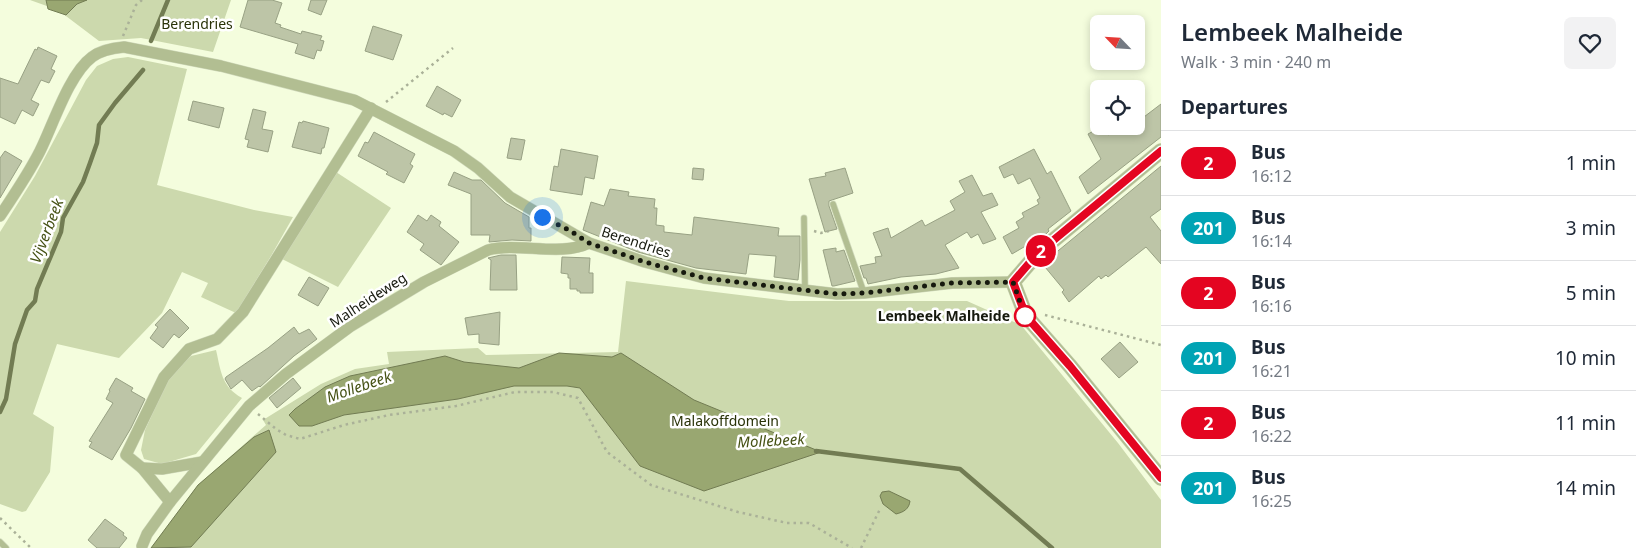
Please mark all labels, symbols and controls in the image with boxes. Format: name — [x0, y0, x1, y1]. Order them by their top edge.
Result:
park label: Berendries — [161, 14, 233, 33]
north arrow — [1090, 15, 1145, 70]
map controls — [1090, 15, 1145, 135]
text: Lembeek Malheide — [1181, 15, 1403, 48]
button: heart — [1564, 17, 1616, 69]
text: Walk · 3 min · 240 m — [1181, 51, 1331, 73]
button: locate — [1090, 80, 1145, 135]
text: Departures — [1181, 94, 1288, 120]
text: Bus — [1251, 139, 1286, 165]
text: 1 min — [1566, 150, 1616, 176]
text: 2 — [1203, 151, 1214, 175]
text: 16:12 — [1251, 165, 1292, 187]
water label: Vijverbeek — [25, 195, 68, 266]
text: Bus — [1251, 204, 1286, 230]
your location — [530, 205, 555, 230]
text: 3 min — [1566, 215, 1616, 241]
text: 201 — [1193, 216, 1224, 240]
street label: Berendries — [599, 221, 673, 262]
text: 16:14 — [1251, 230, 1292, 252]
line badge: 2 — [1025, 235, 1057, 267]
text: 2 — [1036, 239, 1046, 263]
street label: Malheideweg — [326, 268, 410, 332]
text: Bus — [1251, 269, 1286, 295]
text: 5 min — [1566, 280, 1616, 306]
text: 2 — [1203, 281, 1214, 305]
text: 16:16 — [1251, 295, 1292, 317]
marker: Lembeek Malheide — [1014, 305, 1036, 327]
place label: Lembeek Malheide — [878, 306, 1010, 325]
text: Bus — [1251, 334, 1286, 360]
text: 10 min — [1555, 345, 1616, 371]
text: 201 — [1193, 346, 1224, 370]
text: 16:21 — [1251, 360, 1292, 382]
water label: Mollebeek — [324, 365, 394, 406]
text: Bus — [1251, 399, 1286, 425]
text: 11 min — [1555, 410, 1616, 436]
park label: Malakoffdomein — [671, 411, 779, 430]
text: 2 — [1203, 411, 1214, 435]
text: 16:22 — [1251, 425, 1292, 447]
water label: Mollebeek — [737, 428, 806, 452]
text: Bus — [1251, 464, 1286, 490]
text: 14 min — [1555, 475, 1616, 501]
text: 201 — [1193, 476, 1224, 500]
text: 16:25 — [1251, 490, 1292, 512]

